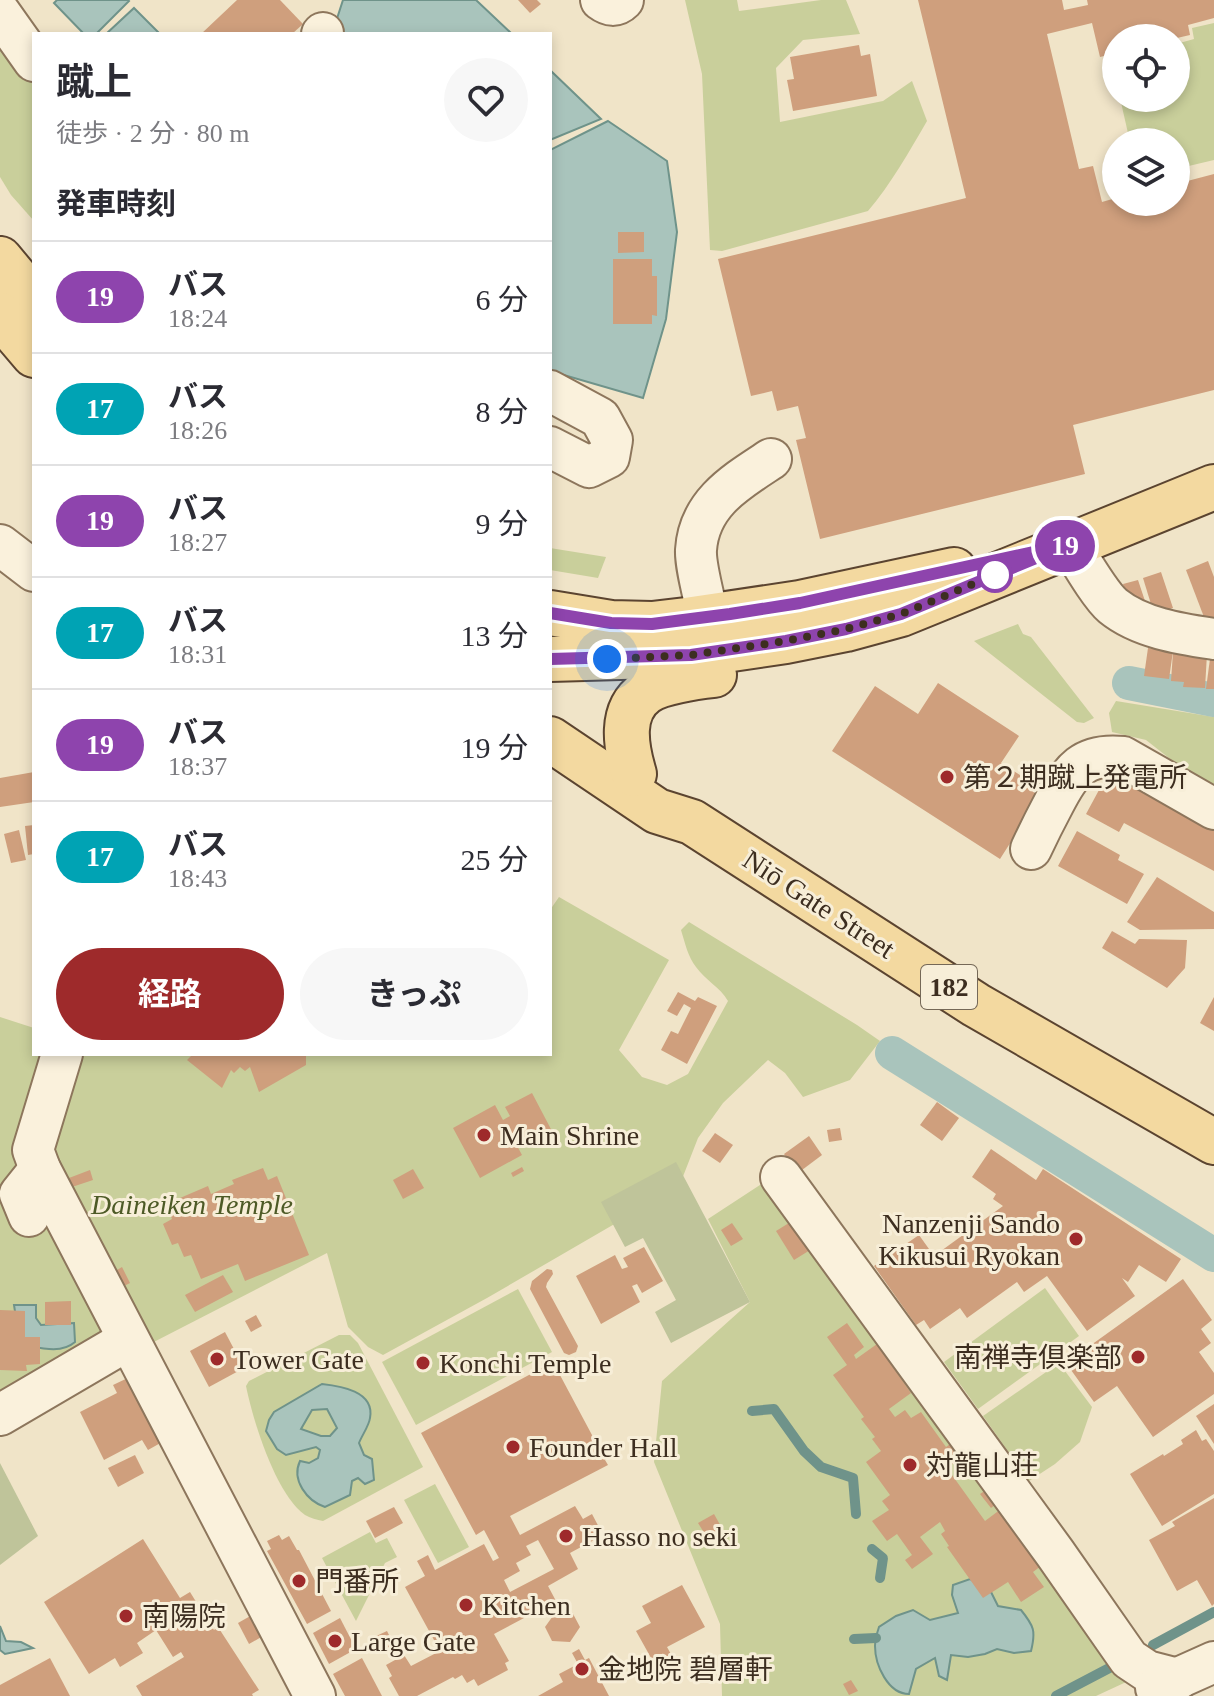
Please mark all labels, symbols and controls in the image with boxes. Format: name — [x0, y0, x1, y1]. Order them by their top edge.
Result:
map controls — [1102, 24, 1190, 216]
button: locate — [1102, 24, 1190, 112]
button: heart — [444, 58, 528, 142]
text: 蹴上 — [56, 61, 132, 103]
text: 徒歩 · 2 分 · 80 m — [56, 119, 250, 148]
button: layers — [1102, 128, 1190, 216]
text: 発車時刻 — [56, 187, 176, 220]
text: バス — [168, 268, 228, 301]
text: 19 — [86, 281, 114, 312]
text: 6 分 — [476, 283, 528, 316]
text: 18:24 — [168, 304, 227, 333]
text: バス — [168, 380, 228, 413]
text: 17 — [86, 393, 114, 424]
text: 8 分 — [476, 395, 528, 428]
text: 18:26 — [168, 416, 227, 445]
text: バス — [168, 492, 228, 525]
text: 19 — [86, 505, 114, 536]
text: 9 分 — [476, 507, 528, 540]
line badge: 19 — [1029, 520, 1101, 572]
text: 18:27 — [168, 528, 227, 557]
text: 19 — [1051, 530, 1079, 561]
unlabelled marker — [978, 558, 1012, 592]
text: バス — [168, 604, 228, 637]
text: 17 — [86, 617, 114, 648]
text: 13 分 — [461, 619, 528, 652]
your location — [587, 639, 627, 679]
text: 18:31 — [168, 640, 227, 669]
text: バス — [168, 716, 228, 749]
text: 19 — [86, 729, 114, 760]
text: 19 分 — [461, 731, 528, 764]
text: 18:37 — [168, 752, 227, 781]
place label: 第２期蹴上発電所 — [963, 762, 1187, 793]
marker: 第２期蹴上発電所 — [938, 768, 956, 786]
text: バス — [168, 828, 228, 861]
text: 17 — [86, 841, 114, 872]
text: 25 分 — [461, 843, 528, 876]
street label: Niō Gate Street — [738, 844, 901, 965]
text: 18:43 — [168, 864, 227, 893]
button: 経路 — [56, 948, 284, 1040]
button: きっぷ — [300, 948, 528, 1040]
road number: 182 — [921, 965, 977, 1009]
place label: Main Shrine — [500, 1120, 639, 1151]
marker: Main Shrine — [475, 1126, 493, 1144]
park label: Daineiken Temple — [90, 1189, 293, 1220]
place label: Nanzenji Sando Kikusui Ryokan — [878, 1208, 1060, 1271]
marker: Nanzenji Sando Kikusui Ryokan — [1067, 1230, 1085, 1248]
place label: 南禅寺倶楽部 — [954, 1342, 1122, 1373]
place label: Tower Gate — [233, 1344, 364, 1375]
place label: Konchi Temple — [439, 1348, 611, 1379]
marker: 南禅寺倶楽部 — [1129, 1348, 1147, 1366]
marker: Tower Gate — [208, 1350, 226, 1368]
marker: Konchi Temple — [414, 1354, 432, 1372]
place label: Founder Hall — [529, 1432, 678, 1463]
marker: Founder Hall — [504, 1438, 522, 1456]
place label: 対龍山荘 — [926, 1450, 1038, 1481]
marker: 対龍山荘 — [901, 1456, 919, 1474]
place label: Hasso no seki — [582, 1521, 738, 1552]
marker: Hasso no seki — [557, 1527, 575, 1545]
place label: 門番所 — [315, 1566, 399, 1597]
marker: 門番所 — [290, 1572, 308, 1590]
place label: Kitchen — [482, 1590, 571, 1621]
marker: Kitchen — [457, 1596, 475, 1614]
place label: 南陽院 — [142, 1601, 226, 1632]
marker: 南陽院 — [117, 1607, 135, 1625]
place label: Large Gate — [351, 1626, 476, 1657]
marker: Large Gate — [326, 1632, 344, 1650]
place label: 金地院 碧層軒 — [598, 1654, 773, 1685]
marker: 金地院 碧層軒 — [573, 1660, 591, 1678]

